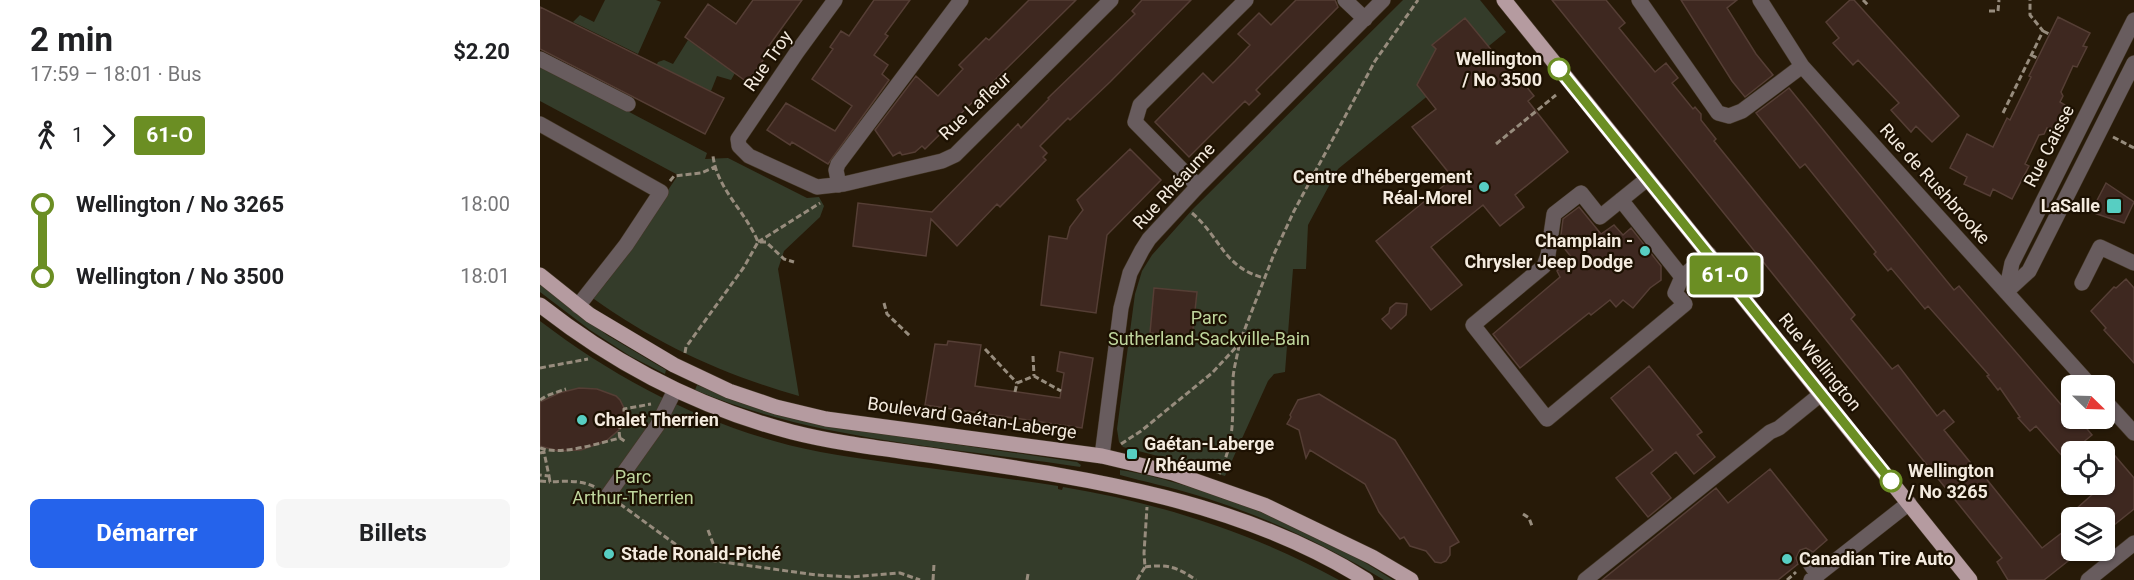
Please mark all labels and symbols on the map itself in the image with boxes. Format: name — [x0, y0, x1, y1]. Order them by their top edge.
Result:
street label: Rue Troy — [739, 26, 796, 95]
place label: Wellington / No 3500 — [1456, 48, 1542, 90]
marker: Wellington / No 3500 — [1548, 58, 1570, 80]
street label: Rue Lafleur — [934, 67, 1015, 144]
street label: Rue Caisse — [2019, 101, 2078, 190]
street label: Rue de Rushbrooke — [1876, 119, 1995, 248]
street label: Rue Rhéaume — [1128, 138, 1219, 233]
place label: Centre d'hébergement Réal-Morel — [1293, 166, 1472, 208]
marker: Centre d'hébergement Réal-Morel — [1477, 180, 1491, 194]
place label: LaSalle — [2041, 195, 2100, 216]
marker: LaSalle — [2105, 197, 2123, 215]
place label: Champlain - Chrysler Jeep Dodge — [1464, 230, 1633, 272]
marker: Champlain - Chrysler Jeep Dodge — [1638, 244, 1652, 258]
line badge: 61-O — [1683, 256, 1767, 294]
park label: Parc Sutherland-Sackville-Bain — [1108, 307, 1310, 349]
street label: Rue Wellington — [1775, 309, 1866, 415]
north arrow — [2061, 375, 2115, 429]
street label: Boulevard Gaétan-Laberge — [866, 392, 1078, 443]
place label: Chalet Therrien — [594, 409, 719, 430]
marker: Chalet Therrien — [575, 413, 589, 427]
place label: Gaétan-Laberge / Rhéaume — [1143, 433, 1274, 475]
marker: Gaétan-Laberge / Rhéaume — [1125, 447, 1139, 461]
place label: Wellington / No 3265 — [1907, 460, 1994, 502]
park label: Parc Arthur-Therrien — [572, 466, 694, 508]
marker: Wellington / No 3265 — [1880, 470, 1902, 492]
place label: Stade Ronald-Piché — [621, 543, 781, 564]
marker: Stade Ronald-Piché — [602, 547, 616, 561]
place label: Canadian Tire Auto — [1799, 548, 1953, 569]
marker: Canadian Tire Auto — [1780, 552, 1794, 566]

